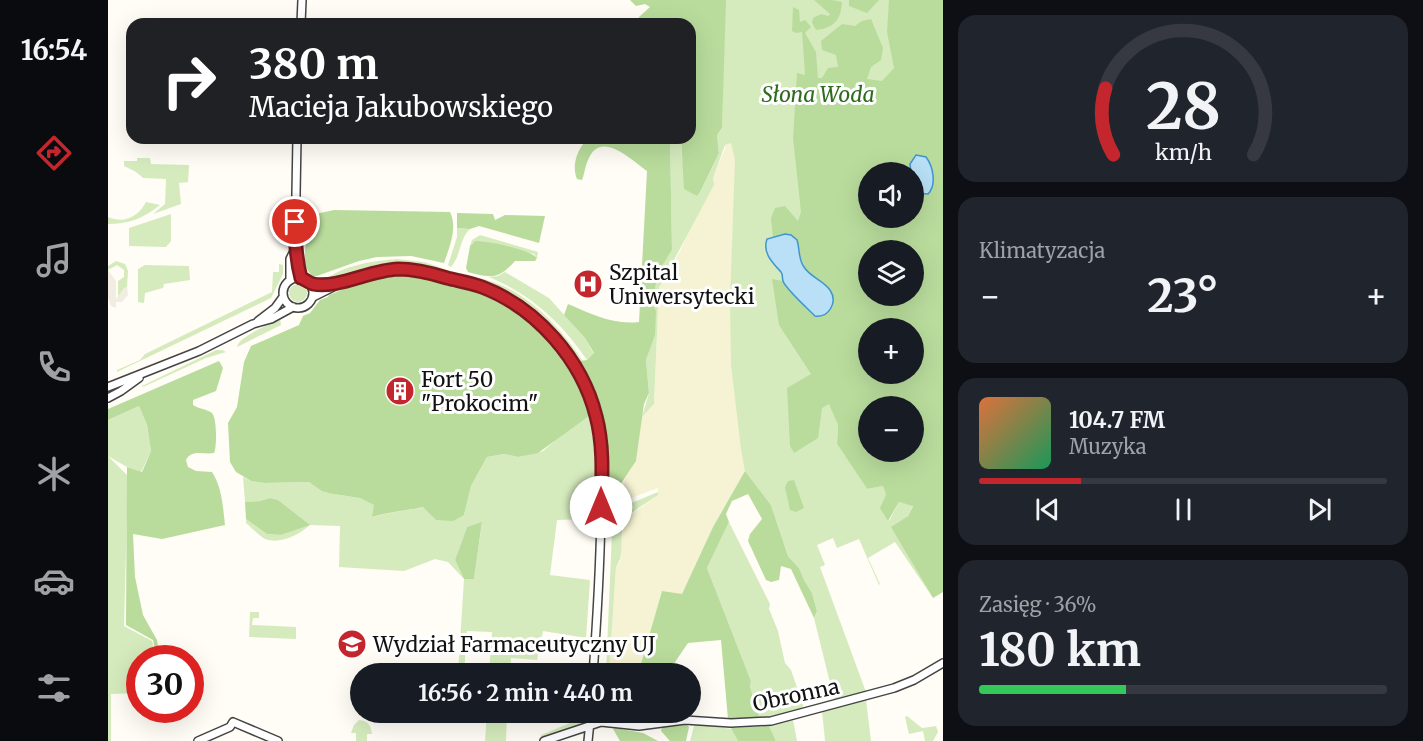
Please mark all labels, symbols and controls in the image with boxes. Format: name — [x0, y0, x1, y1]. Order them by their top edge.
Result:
text: 16:54 — [21, 33, 87, 67]
text: 380 m — [249, 38, 378, 90]
icon: right — [150, 42, 228, 120]
text: 28 — [1146, 68, 1220, 146]
park label: Słona Woda — [762, 81, 874, 108]
text: Macieja Jakubowskiego — [249, 90, 553, 124]
icon: directions — [33, 132, 75, 174]
text: km/h — [1155, 140, 1211, 167]
map controls — [858, 162, 924, 462]
button: sound — [858, 162, 924, 228]
pin — [269, 196, 320, 247]
icon: arrive — [278, 205, 311, 238]
text: Klimatyzacja — [979, 238, 1105, 263]
icon: music — [33, 239, 75, 281]
button: layers — [858, 240, 924, 306]
place label: Szpital Uniwersytecki — [609, 259, 755, 310]
hospital icon: Szpital Uniwersytecki — [572, 268, 604, 300]
text: 23° — [1147, 268, 1219, 324]
text: − — [979, 276, 1001, 317]
text: + — [1365, 276, 1387, 317]
button: + — [858, 318, 924, 384]
icon: phone — [33, 346, 75, 388]
place label: Fort 50 "Prokocim" — [421, 366, 539, 417]
building icon: Fort 50 "Prokocim" — [384, 375, 416, 407]
button: − — [858, 396, 924, 462]
text: 104.7 FM — [1069, 406, 1165, 434]
text: Muzyka — [1069, 434, 1146, 459]
icon: climate — [33, 453, 75, 495]
position arrow — [569, 475, 633, 539]
icon: previous — [1031, 493, 1064, 526]
icon: pause — [1167, 493, 1200, 526]
icon: next — [1303, 493, 1336, 526]
icon: car — [33, 560, 75, 602]
text: Zasięg · 36% — [979, 592, 1097, 617]
text: 180 km — [979, 622, 1141, 678]
school or university icon: Wydział Farmaceutyczny UJ — [336, 628, 368, 660]
place label: Wydział Farmaceutyczny UJ — [372, 631, 656, 658]
speed limit sign: 30 — [126, 645, 204, 723]
icon: filters — [33, 667, 75, 709]
street label: Obronna — [750, 673, 842, 717]
text: 16:56 · 2 min · 440 m — [418, 679, 633, 707]

